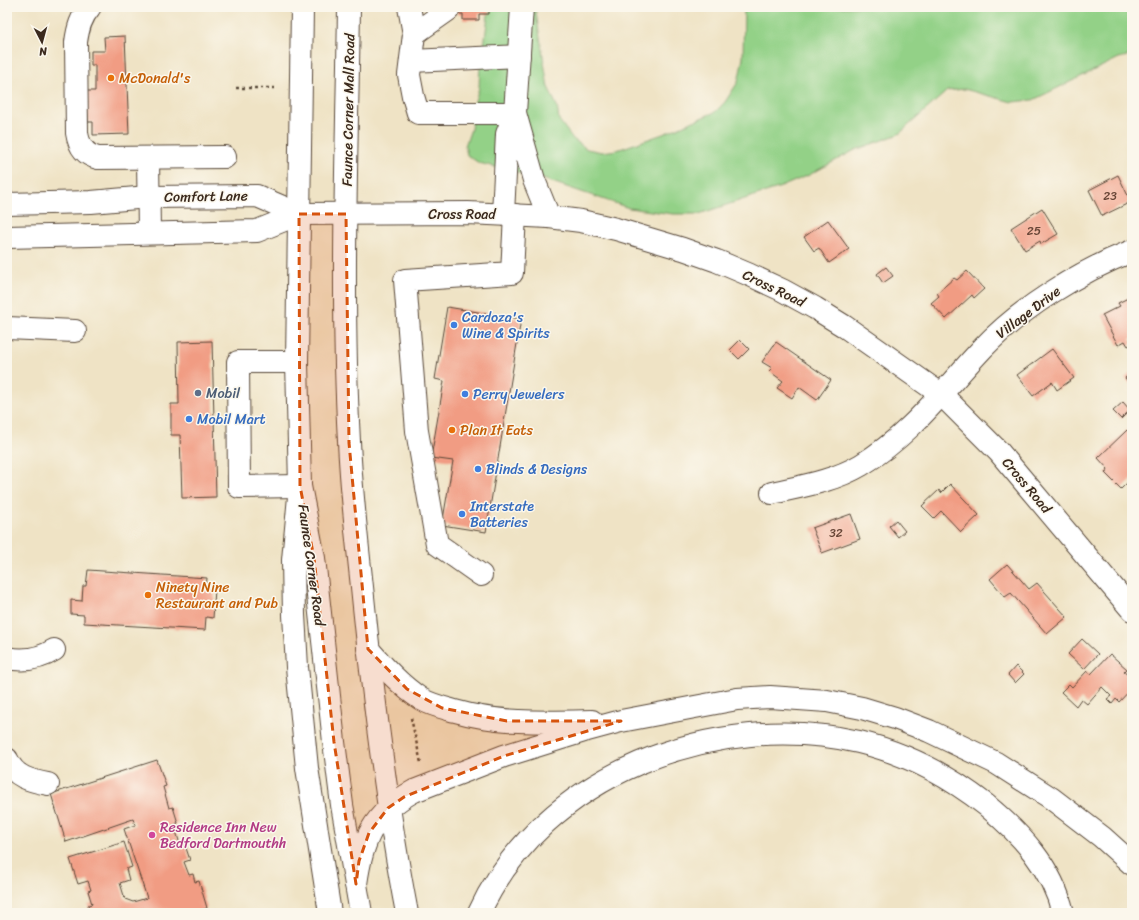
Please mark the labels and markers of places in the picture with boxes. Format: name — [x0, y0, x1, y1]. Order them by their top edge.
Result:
place label: McDonald's — [119, 66, 191, 91]
marker: McDonald's — [106, 73, 116, 83]
place label: Cardoza's Wine & Spirits — [462, 305, 550, 346]
marker: Cardoza's Wine & Spirits — [449, 320, 459, 330]
place label: Mobil — [206, 381, 241, 406]
place label: Perry Jewelers — [473, 382, 565, 407]
marker: Mobil — [193, 388, 203, 398]
marker: Perry Jewelers — [460, 389, 470, 399]
place label: Mobil Mart — [197, 407, 266, 432]
marker: Mobil Mart — [184, 414, 194, 424]
place label: Plan It Eats — [460, 418, 533, 443]
marker: Plan It Eats — [447, 425, 457, 435]
place label: Blinds & Designs — [486, 457, 588, 482]
marker: Blinds & Designs — [473, 464, 483, 474]
place label: Interstate Batteries — [469, 494, 534, 535]
marker: Interstate Batteries — [457, 509, 467, 519]
place label: Ninety Nine Restaurant and Pub — [156, 575, 279, 616]
marker: Ninety Nine Restaurant and Pub — [143, 590, 153, 600]
place label: Residence Inn New Bedford Dartmouthh — [160, 815, 286, 856]
marker: Residence Inn New Bedford Dartmouthh — [147, 830, 157, 840]

